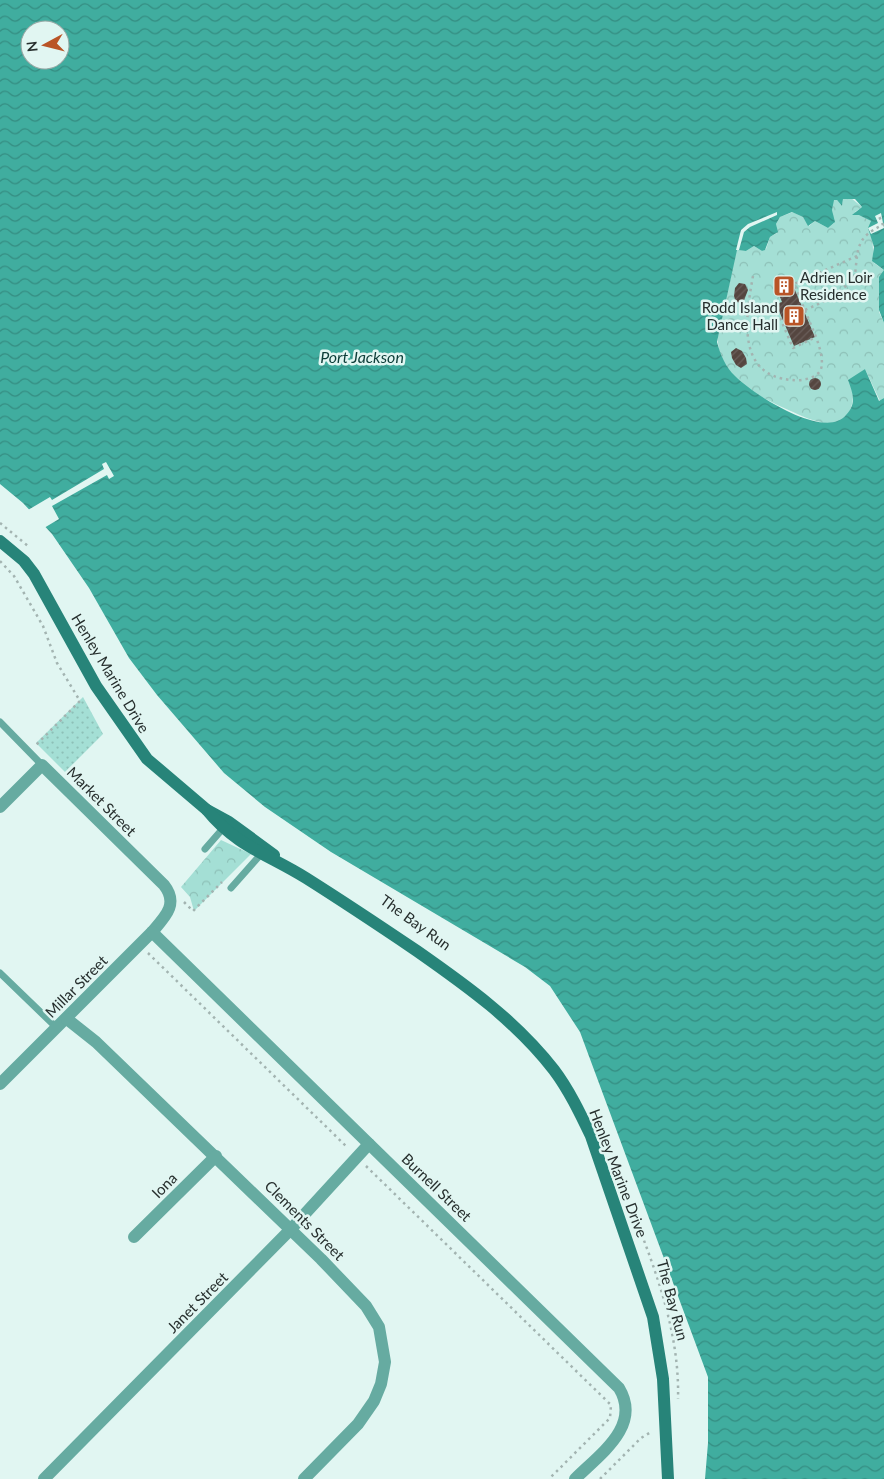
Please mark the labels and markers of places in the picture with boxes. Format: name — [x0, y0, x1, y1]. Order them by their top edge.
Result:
place label: Adrien Loir Residence — [800, 268, 873, 303]
building icon: Adrien Loir Residence — [772, 274, 796, 298]
place label: Rodd Island Dance Hall — [702, 298, 778, 333]
building icon: Rodd Island Dance Hall — [782, 304, 806, 328]

